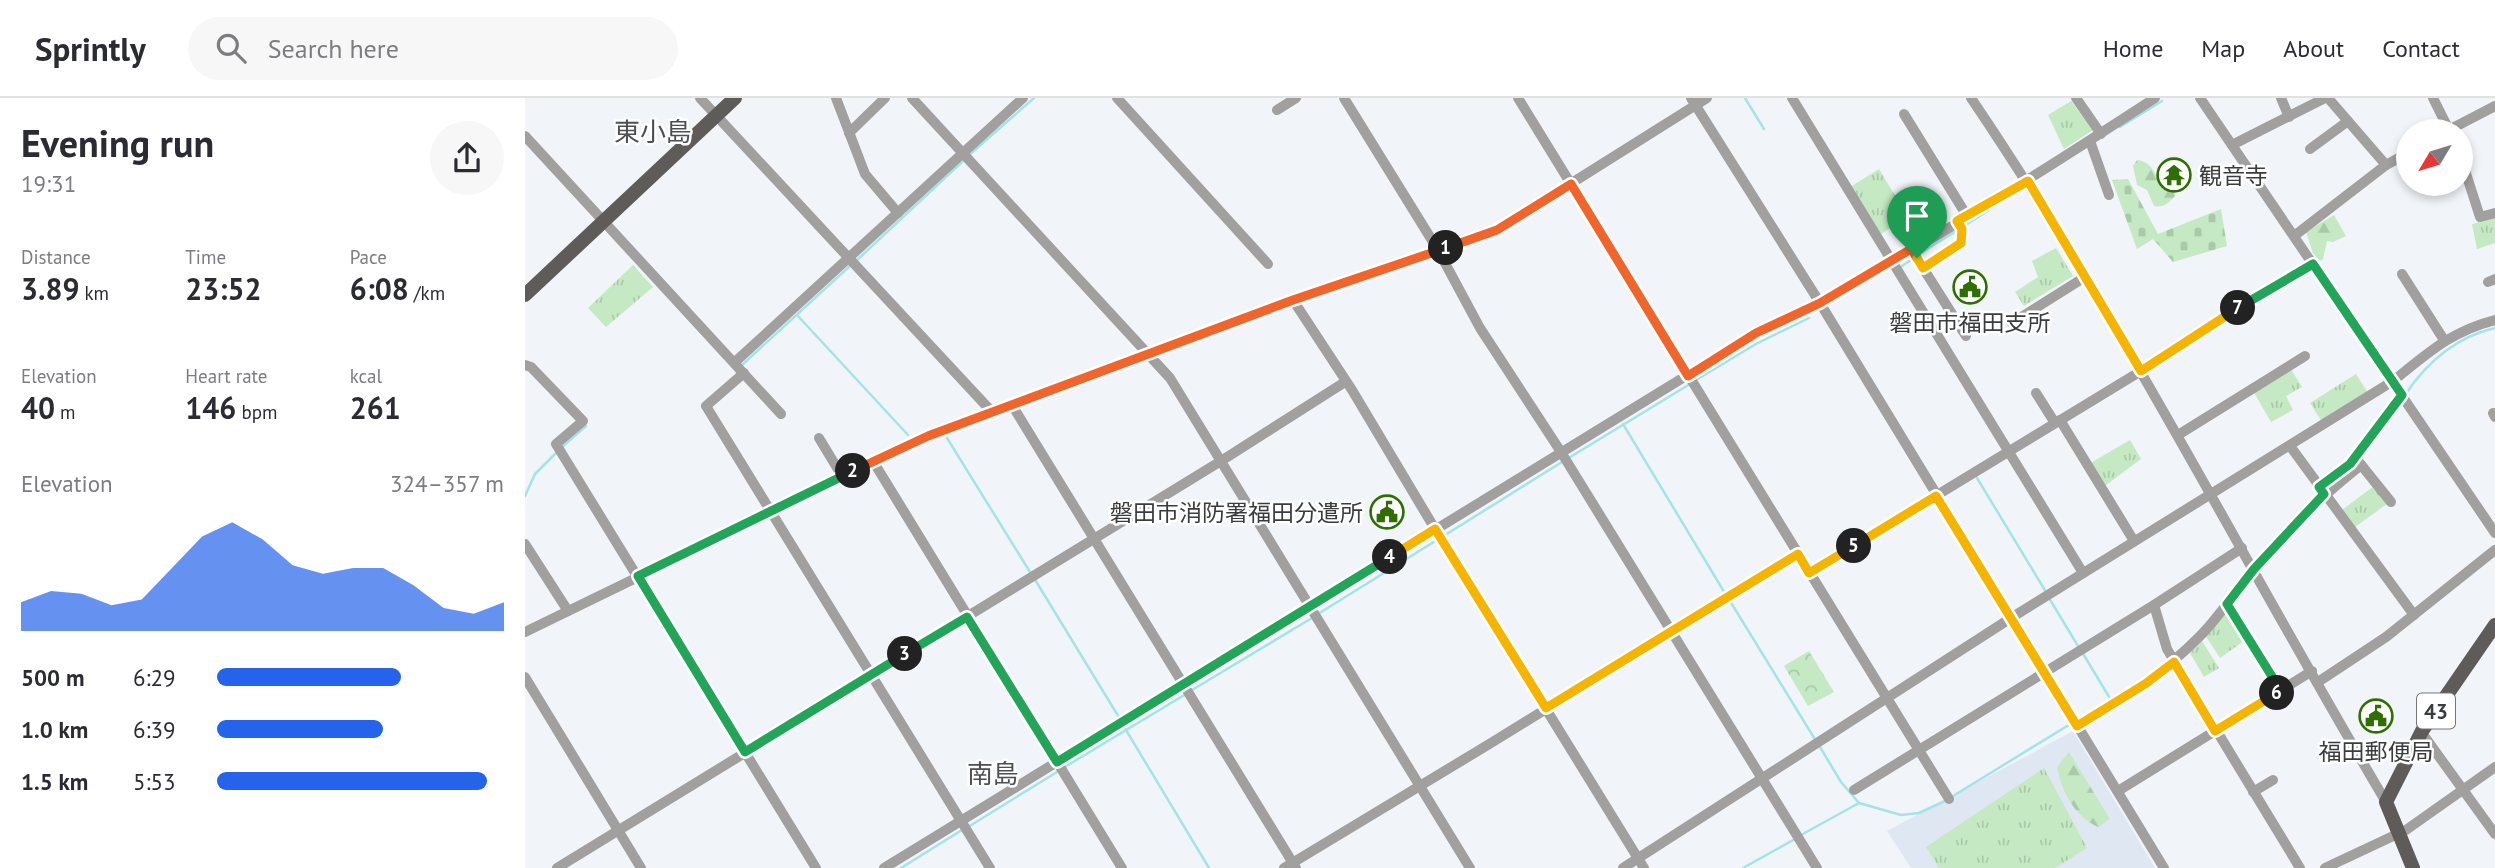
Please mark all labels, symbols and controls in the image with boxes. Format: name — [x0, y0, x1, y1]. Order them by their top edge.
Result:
search box — [188, 17, 678, 80]
text: Sprintly — [35, 27, 146, 70]
icon: search — [212, 29, 250, 67]
text: Search here — [268, 32, 399, 65]
text: Home — [2103, 33, 2163, 64]
text: Map — [2201, 33, 2245, 64]
text: About — [2283, 33, 2344, 64]
text: Contact — [2382, 33, 2460, 64]
district label: 東小島 — [614, 115, 692, 148]
text: Evening run — [21, 118, 214, 167]
north arrow — [2396, 119, 2473, 196]
map controls — [2396, 119, 2473, 196]
button: share — [430, 121, 504, 195]
temple icon: 観音寺 — [2155, 156, 2193, 194]
place label: 観音寺 — [2199, 161, 2268, 190]
text: 19:31 — [21, 169, 76, 198]
pin — [1887, 186, 1947, 258]
icon: arrive — [1898, 197, 1936, 235]
pin: 1 — [1429, 230, 1464, 266]
text: 1 — [1440, 235, 1451, 259]
text: Distance — [21, 245, 91, 269]
text: Time — [185, 245, 226, 269]
text: Pace — [350, 245, 387, 269]
public building icon: 磐田市福田支所 — [1951, 268, 1989, 306]
text: 3.89 — [21, 269, 79, 308]
text: 23:52 — [185, 269, 261, 308]
text: 6:08 — [350, 269, 409, 308]
text: km — [79, 281, 109, 305]
text: /km — [409, 281, 445, 305]
pin: 7 — [2221, 290, 2255, 326]
text: 7 — [2232, 295, 2243, 319]
place label: 磐田市福田支所 — [1890, 308, 2051, 337]
text: Elevation — [21, 364, 97, 388]
text: Heart rate — [185, 364, 267, 388]
text: kcal — [350, 364, 382, 388]
text: 40 — [21, 388, 55, 427]
text: 146 — [185, 388, 236, 427]
text: 261 — [350, 388, 401, 427]
text: m — [55, 400, 76, 424]
text: bpm — [236, 400, 277, 424]
pin: 2 — [835, 454, 871, 488]
text: 2 — [847, 458, 858, 482]
text: Elevation — [21, 469, 113, 498]
text: 324–357 m — [390, 469, 504, 498]
public building icon: 磐田市消防署福田分遣所 — [1368, 493, 1406, 531]
place label: 磐田市消防署福田分遣所 — [1110, 498, 1363, 527]
pin: 5 — [1837, 528, 1871, 564]
text: 5 — [1848, 533, 1859, 557]
pin: 4 — [1373, 540, 1407, 574]
text: 4 — [1384, 544, 1395, 568]
pin: 3 — [887, 636, 923, 672]
text: 3 — [899, 641, 910, 665]
text: 500 m — [21, 663, 84, 692]
text: 6:29 — [133, 663, 176, 692]
pin: 6 — [2259, 676, 2295, 710]
text: 6 — [2271, 680, 2282, 704]
road number: 43 — [2417, 694, 2455, 728]
public building icon: 福田郵便局 — [2357, 697, 2395, 735]
text: 1.0 km — [21, 715, 88, 744]
text: 6:39 — [133, 715, 176, 744]
place label: 福田郵便局 — [2319, 737, 2434, 766]
district label: 南島 — [967, 757, 1019, 790]
text: 1.5 km — [21, 767, 88, 796]
text: 5:53 — [133, 767, 176, 796]

